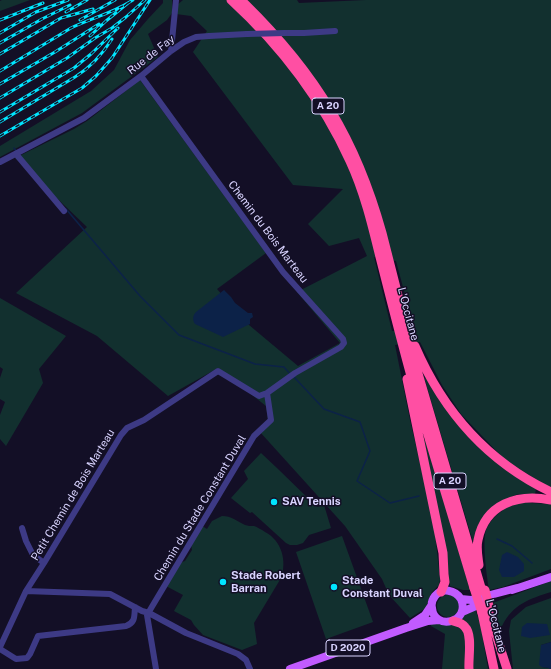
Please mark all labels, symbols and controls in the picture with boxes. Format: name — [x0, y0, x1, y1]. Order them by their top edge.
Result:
street label: Rue de Fay — [125, 32, 177, 78]
road number: A 20 — [312, 98, 344, 114]
street label: Chemin du Bois Marteau — [225, 178, 311, 286]
street label: L'Occitane — [395, 286, 421, 342]
street label: Petit Chemin de Bois Marteau — [28, 427, 118, 563]
street label: Chemin du Stade Constant Duval — [151, 433, 249, 583]
road number: A 20 — [434, 473, 466, 489]
place label: SAV Tennis — [282, 495, 341, 509]
marker: SAV Tennis — [269, 497, 279, 507]
place label: Stade Robert Barran — [231, 569, 301, 595]
place label: Stade Constant Duval — [342, 574, 422, 600]
marker: Stade Robert Barran — [218, 577, 228, 587]
marker: Stade Constant Duval — [329, 582, 339, 592]
street label: L'Occitane — [483, 598, 509, 654]
road number: D 2020 — [326, 640, 370, 656]

